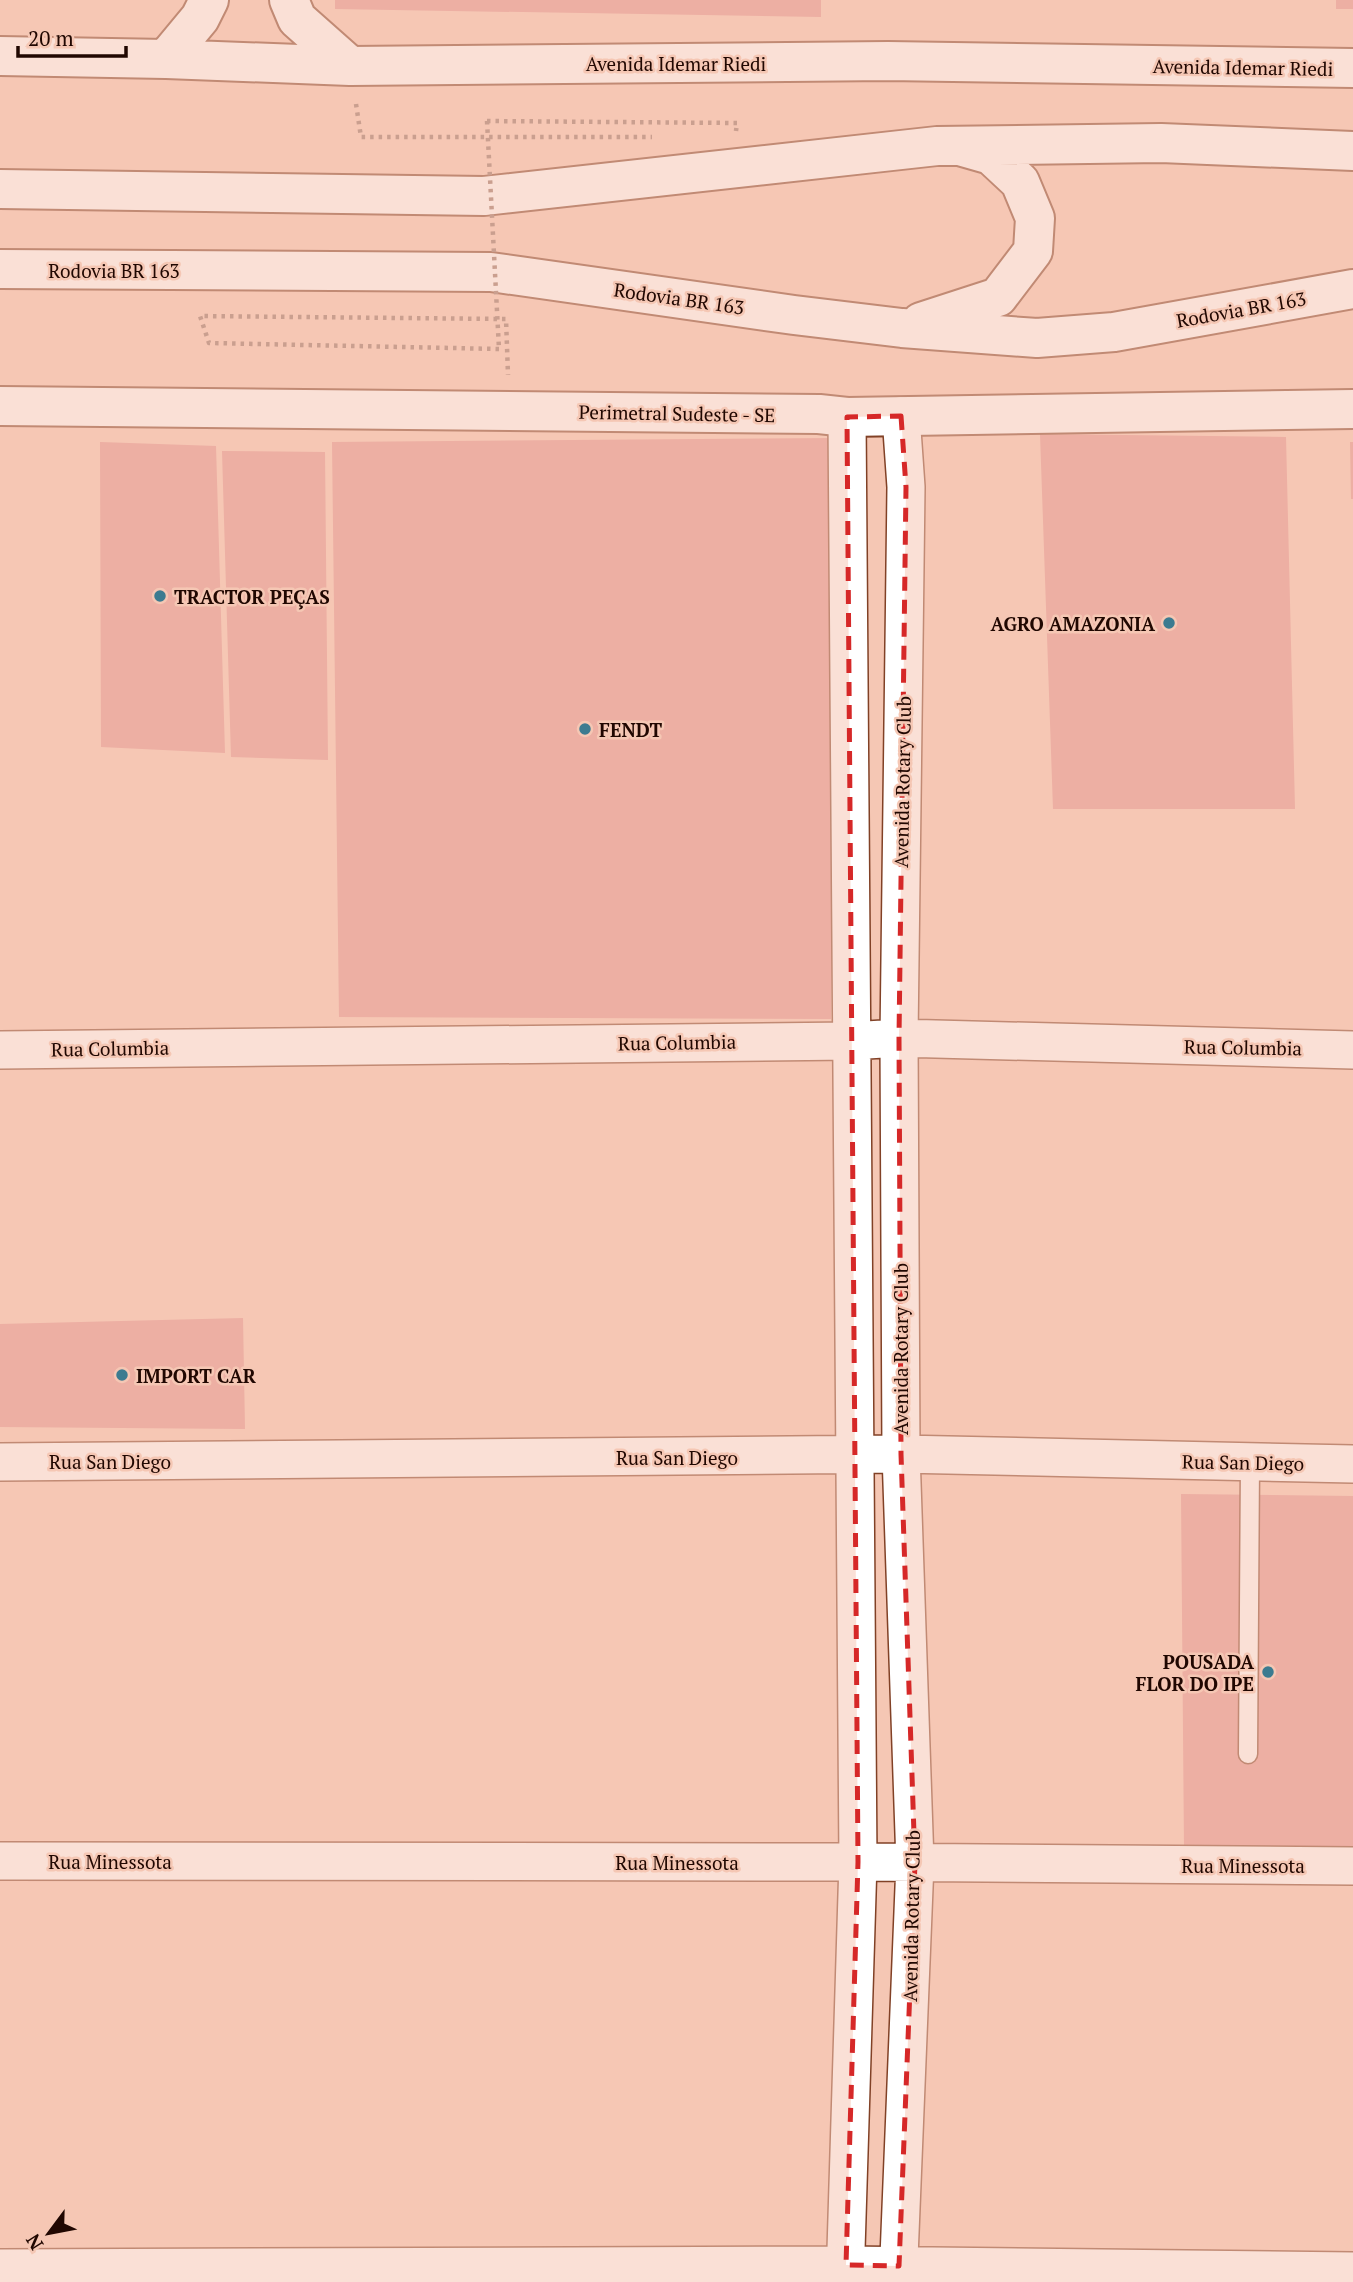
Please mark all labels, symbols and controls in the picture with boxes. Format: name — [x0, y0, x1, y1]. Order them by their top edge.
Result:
scale bar — [18, 14, 126, 58]
text: 20 m — [28, 24, 74, 52]
street label: Avenida Idemar Riedi — [586, 51, 766, 76]
street label: Avenida Idemar Riedi — [1153, 53, 1333, 81]
street label: Rodovia BR 163 — [48, 258, 180, 283]
street label: Rodovia BR 163 — [612, 276, 746, 320]
street label: Rodovia BR 163 — [1174, 285, 1308, 333]
street label: Perimetral Sudeste - SE — [578, 399, 776, 427]
place label: TRACTOR PEÇAS — [174, 584, 330, 610]
marker: TRACTOR PEÇAS — [152, 588, 168, 604]
place label: AGRO AMAZONIA — [991, 611, 1155, 636]
marker: AGRO AMAZONIA — [1161, 615, 1177, 631]
street label: Avenida Rotary Club — [888, 696, 916, 868]
place label: FENDT — [599, 717, 662, 742]
marker: FENDT — [577, 721, 593, 737]
street label: Rua Columbia — [618, 1028, 737, 1056]
street label: Rua Columbia — [1184, 1033, 1303, 1061]
street label: Rua Columbia — [51, 1034, 170, 1062]
street label: Avenida Rotary Club — [888, 1263, 913, 1435]
place label: IMPORT CAR — [136, 1363, 257, 1388]
marker: IMPORT CAR — [114, 1367, 130, 1383]
street label: Rua San Diego — [616, 1445, 738, 1470]
street label: Rua San Diego — [1182, 1448, 1304, 1476]
street label: Rua San Diego — [49, 1449, 171, 1474]
place label: POUSADA FLOR DO IPE — [1136, 1649, 1254, 1696]
marker: POUSADA FLOR DO IPE — [1260, 1664, 1276, 1680]
street label: Avenida Rotary Club — [897, 1830, 925, 2002]
street label: Rua Minessota — [48, 1849, 172, 1874]
street label: Rua Minessota — [615, 1850, 739, 1875]
street label: Rua Minessota — [1181, 1853, 1305, 1878]
north arrow — [14, 2198, 84, 2268]
text: N — [19, 2229, 49, 2255]

